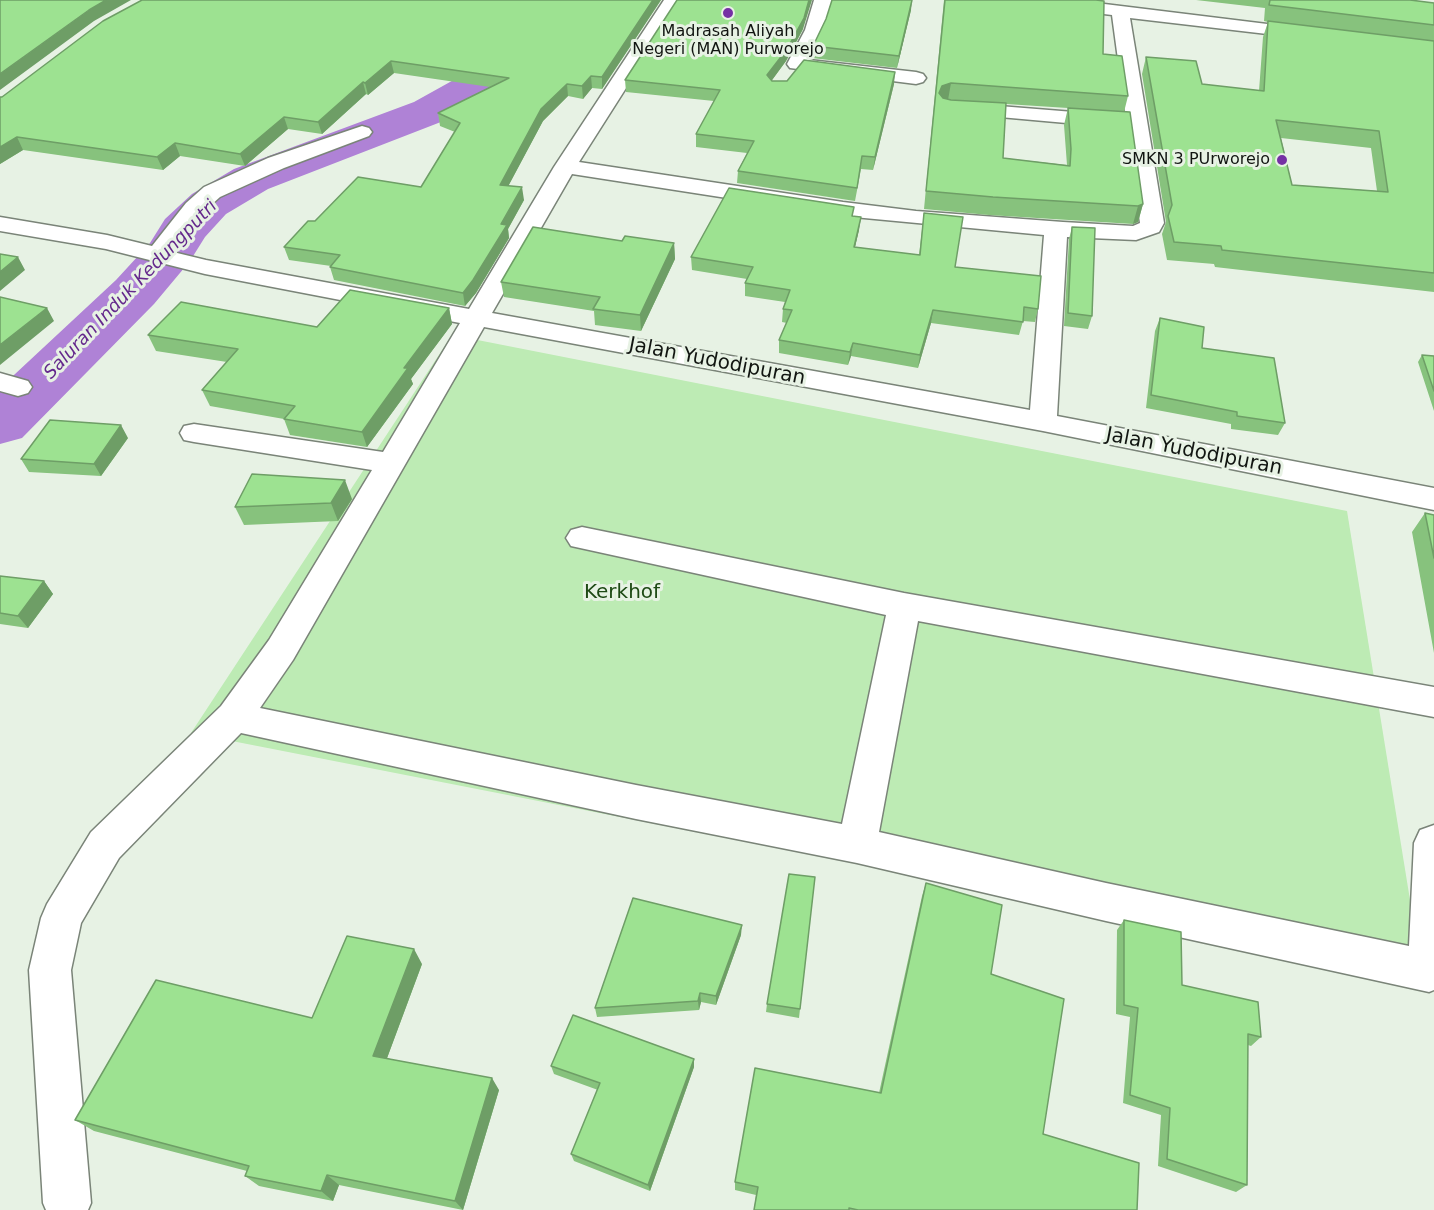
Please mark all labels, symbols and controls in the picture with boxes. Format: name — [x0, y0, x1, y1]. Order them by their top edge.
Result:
marker: Madrasah Aliyah Negeri (MAN) Purworejo — [721, 6, 735, 20]
place label: Madrasah Aliyah Negeri (MAN) Purworejo — [632, 22, 824, 60]
place label: SMKN 3 PUrworejo — [1122, 150, 1270, 170]
marker: SMKN 3 PUrworejo — [1275, 153, 1289, 167]
water label: Saluran Induk Kedungputri — [40, 196, 222, 384]
street label: Jalan Yudodipuran — [627, 333, 807, 391]
street label: Jalan Yudodipuran — [1104, 423, 1284, 481]
park label: Kerkhof — [584, 581, 660, 605]

